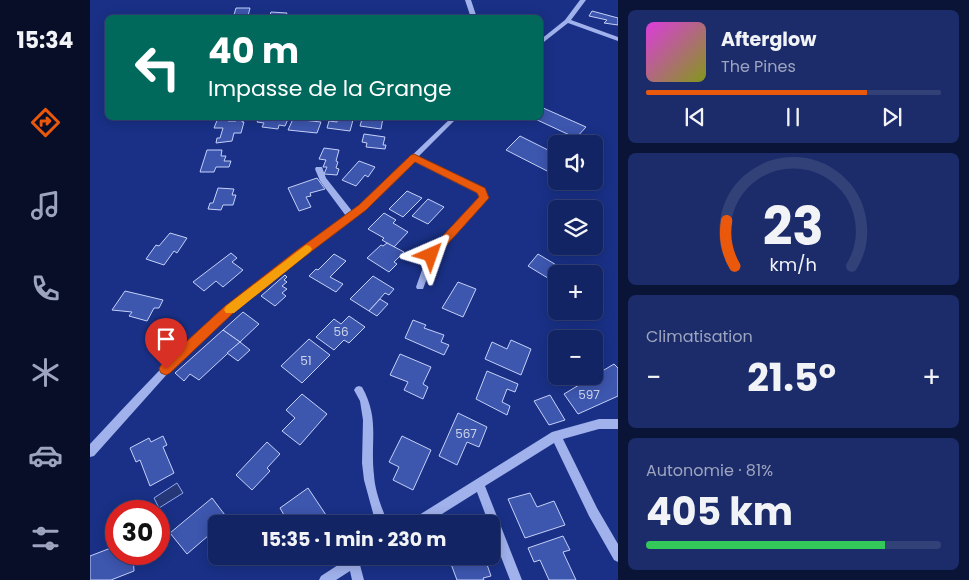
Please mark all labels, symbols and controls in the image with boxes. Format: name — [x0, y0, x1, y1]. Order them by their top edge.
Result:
text: 15:34 — [16, 25, 74, 56]
text: 40 m — [208, 26, 299, 75]
text: Afterglow — [721, 26, 816, 53]
icon: left — [125, 35, 190, 100]
text: The Pines — [721, 55, 796, 78]
text: Impasse de la Grange — [208, 73, 452, 104]
icon: previous — [681, 103, 709, 131]
icon: pause — [779, 103, 807, 131]
icon: next — [878, 103, 906, 131]
icon: directions — [28, 105, 63, 140]
map controls — [548, 135, 603, 385]
button: sound — [548, 135, 603, 190]
icon: music — [28, 188, 63, 223]
text: 23 — [763, 190, 824, 263]
button: layers — [548, 200, 603, 255]
position arrow — [404, 228, 456, 280]
text: km/h — [770, 252, 817, 277]
button: + — [548, 265, 603, 320]
icon: phone — [28, 271, 63, 306]
pin — [145, 318, 187, 369]
house number: 56 — [333, 323, 349, 340]
icon: arrive — [152, 325, 180, 353]
text: Climatisation — [646, 325, 753, 348]
button: − — [548, 330, 603, 385]
text: 21.5° — [747, 351, 836, 404]
house number: 51 — [300, 352, 312, 369]
icon: climate — [28, 355, 63, 390]
text: − — [646, 358, 661, 397]
text: + — [922, 358, 941, 397]
house number: 597 — [578, 386, 600, 403]
house number: 567 — [455, 425, 477, 442]
icon: car — [28, 438, 63, 473]
text: Autonomie · 81% — [646, 459, 773, 482]
text: 405 km — [646, 485, 793, 538]
speed limit sign: 30 — [105, 500, 170, 565]
icon: filters — [28, 521, 63, 556]
text: 15:35 · 1 min · 230 m — [262, 526, 446, 553]

